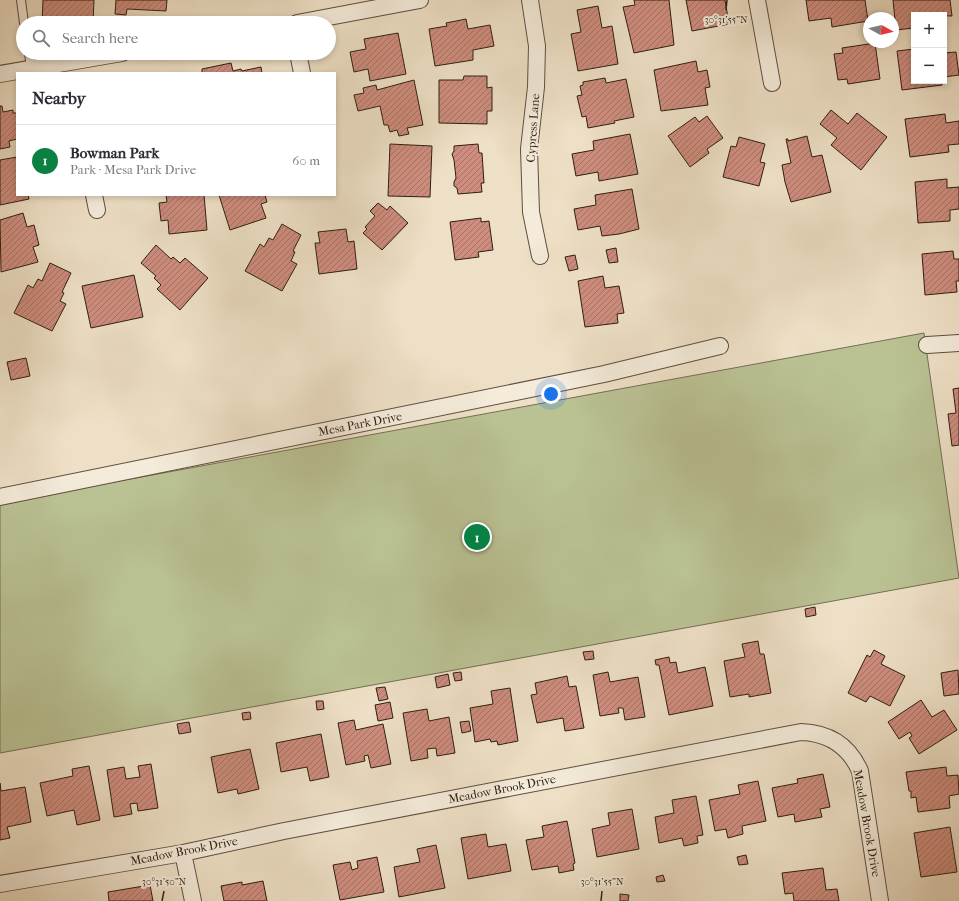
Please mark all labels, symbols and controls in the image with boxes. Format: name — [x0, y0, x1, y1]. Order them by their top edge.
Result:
north arrow — [863, 12, 899, 48]
map controls — [911, 12, 947, 84]
button: + — [911, 12, 947, 48]
text: 30°31'55"N — [704, 14, 748, 26]
search box — [16, 16, 336, 60]
icon: search — [30, 27, 52, 49]
text: Search here — [62, 29, 138, 47]
button: − — [911, 48, 947, 84]
text: Nearby — [32, 88, 86, 108]
street label: Cypress Lane — [524, 93, 542, 163]
text: Bowman Park — [70, 144, 159, 162]
text: 1 — [43, 153, 47, 168]
text: 60 m — [292, 153, 320, 168]
text: Park · Mesa Park Drive — [70, 162, 196, 177]
your location — [541, 384, 561, 404]
street label: Mesa Park Drive — [317, 409, 403, 439]
pin: 1 — [464, 522, 490, 552]
street label: Meadow Brook Drive — [851, 768, 883, 878]
street label: Meadow Brook Drive — [447, 772, 557, 806]
street label: Meadow Brook Drive — [129, 834, 239, 868]
text: 30°31'50"N — [142, 876, 187, 888]
text: 30°31'55"N — [580, 876, 624, 888]

